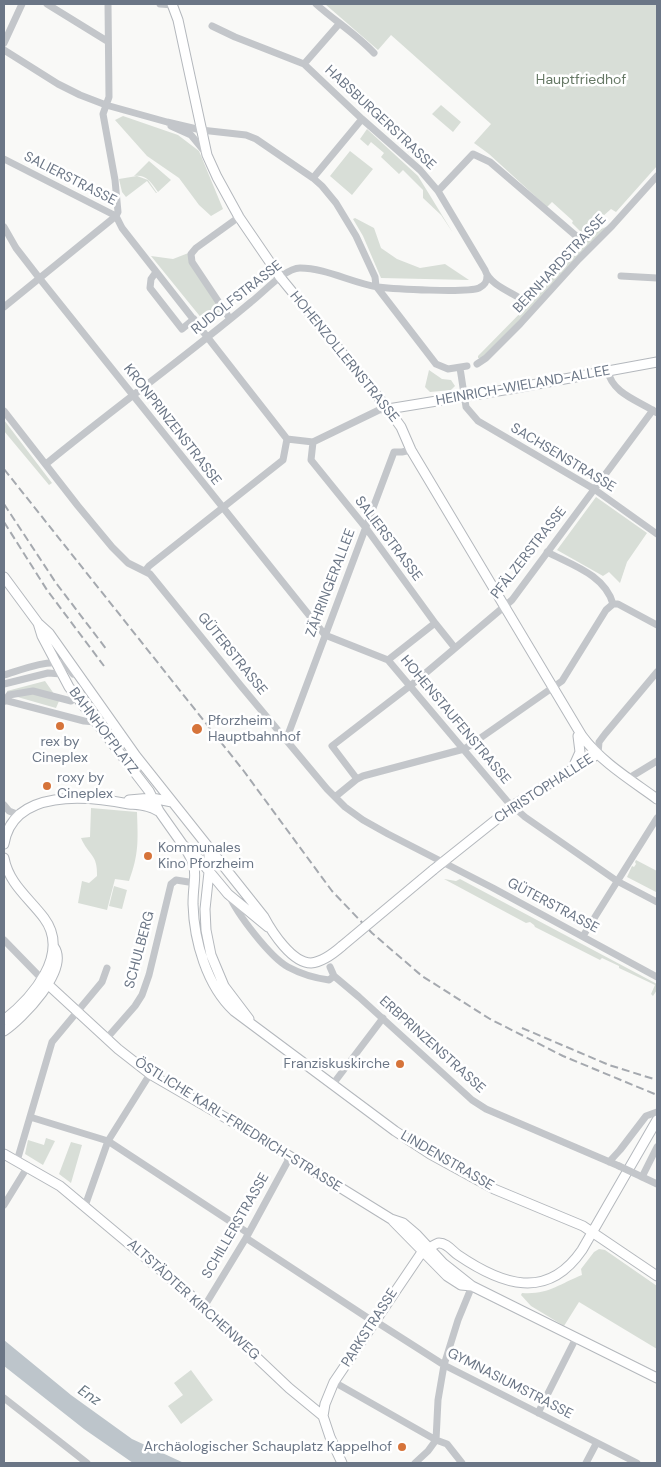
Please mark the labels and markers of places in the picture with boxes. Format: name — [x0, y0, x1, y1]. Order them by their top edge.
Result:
place label: Pforzheim Hauptbahnhof — [208, 713, 301, 746]
marker: rex by Cineplex — [54, 720, 66, 732]
marker: Pforzheim Hauptbahnhof — [190, 722, 204, 736]
place label: rex by Cineplex — [32, 734, 88, 766]
place label: roxy by Cineplex — [57, 770, 113, 802]
marker: roxy by Cineplex — [41, 780, 53, 792]
place label: Kommunales Kino Pforzheim — [158, 840, 254, 872]
marker: Kommunales Kino Pforzheim — [142, 850, 154, 862]
place label: Franziskuskirche — [283, 1056, 390, 1072]
marker: Franziskuskirche — [394, 1058, 406, 1070]
place label: Archäologischer Schauplatz Kappelhof — [144, 1439, 392, 1455]
marker: Archäologischer Schauplatz Kappelhof — [396, 1441, 408, 1453]

